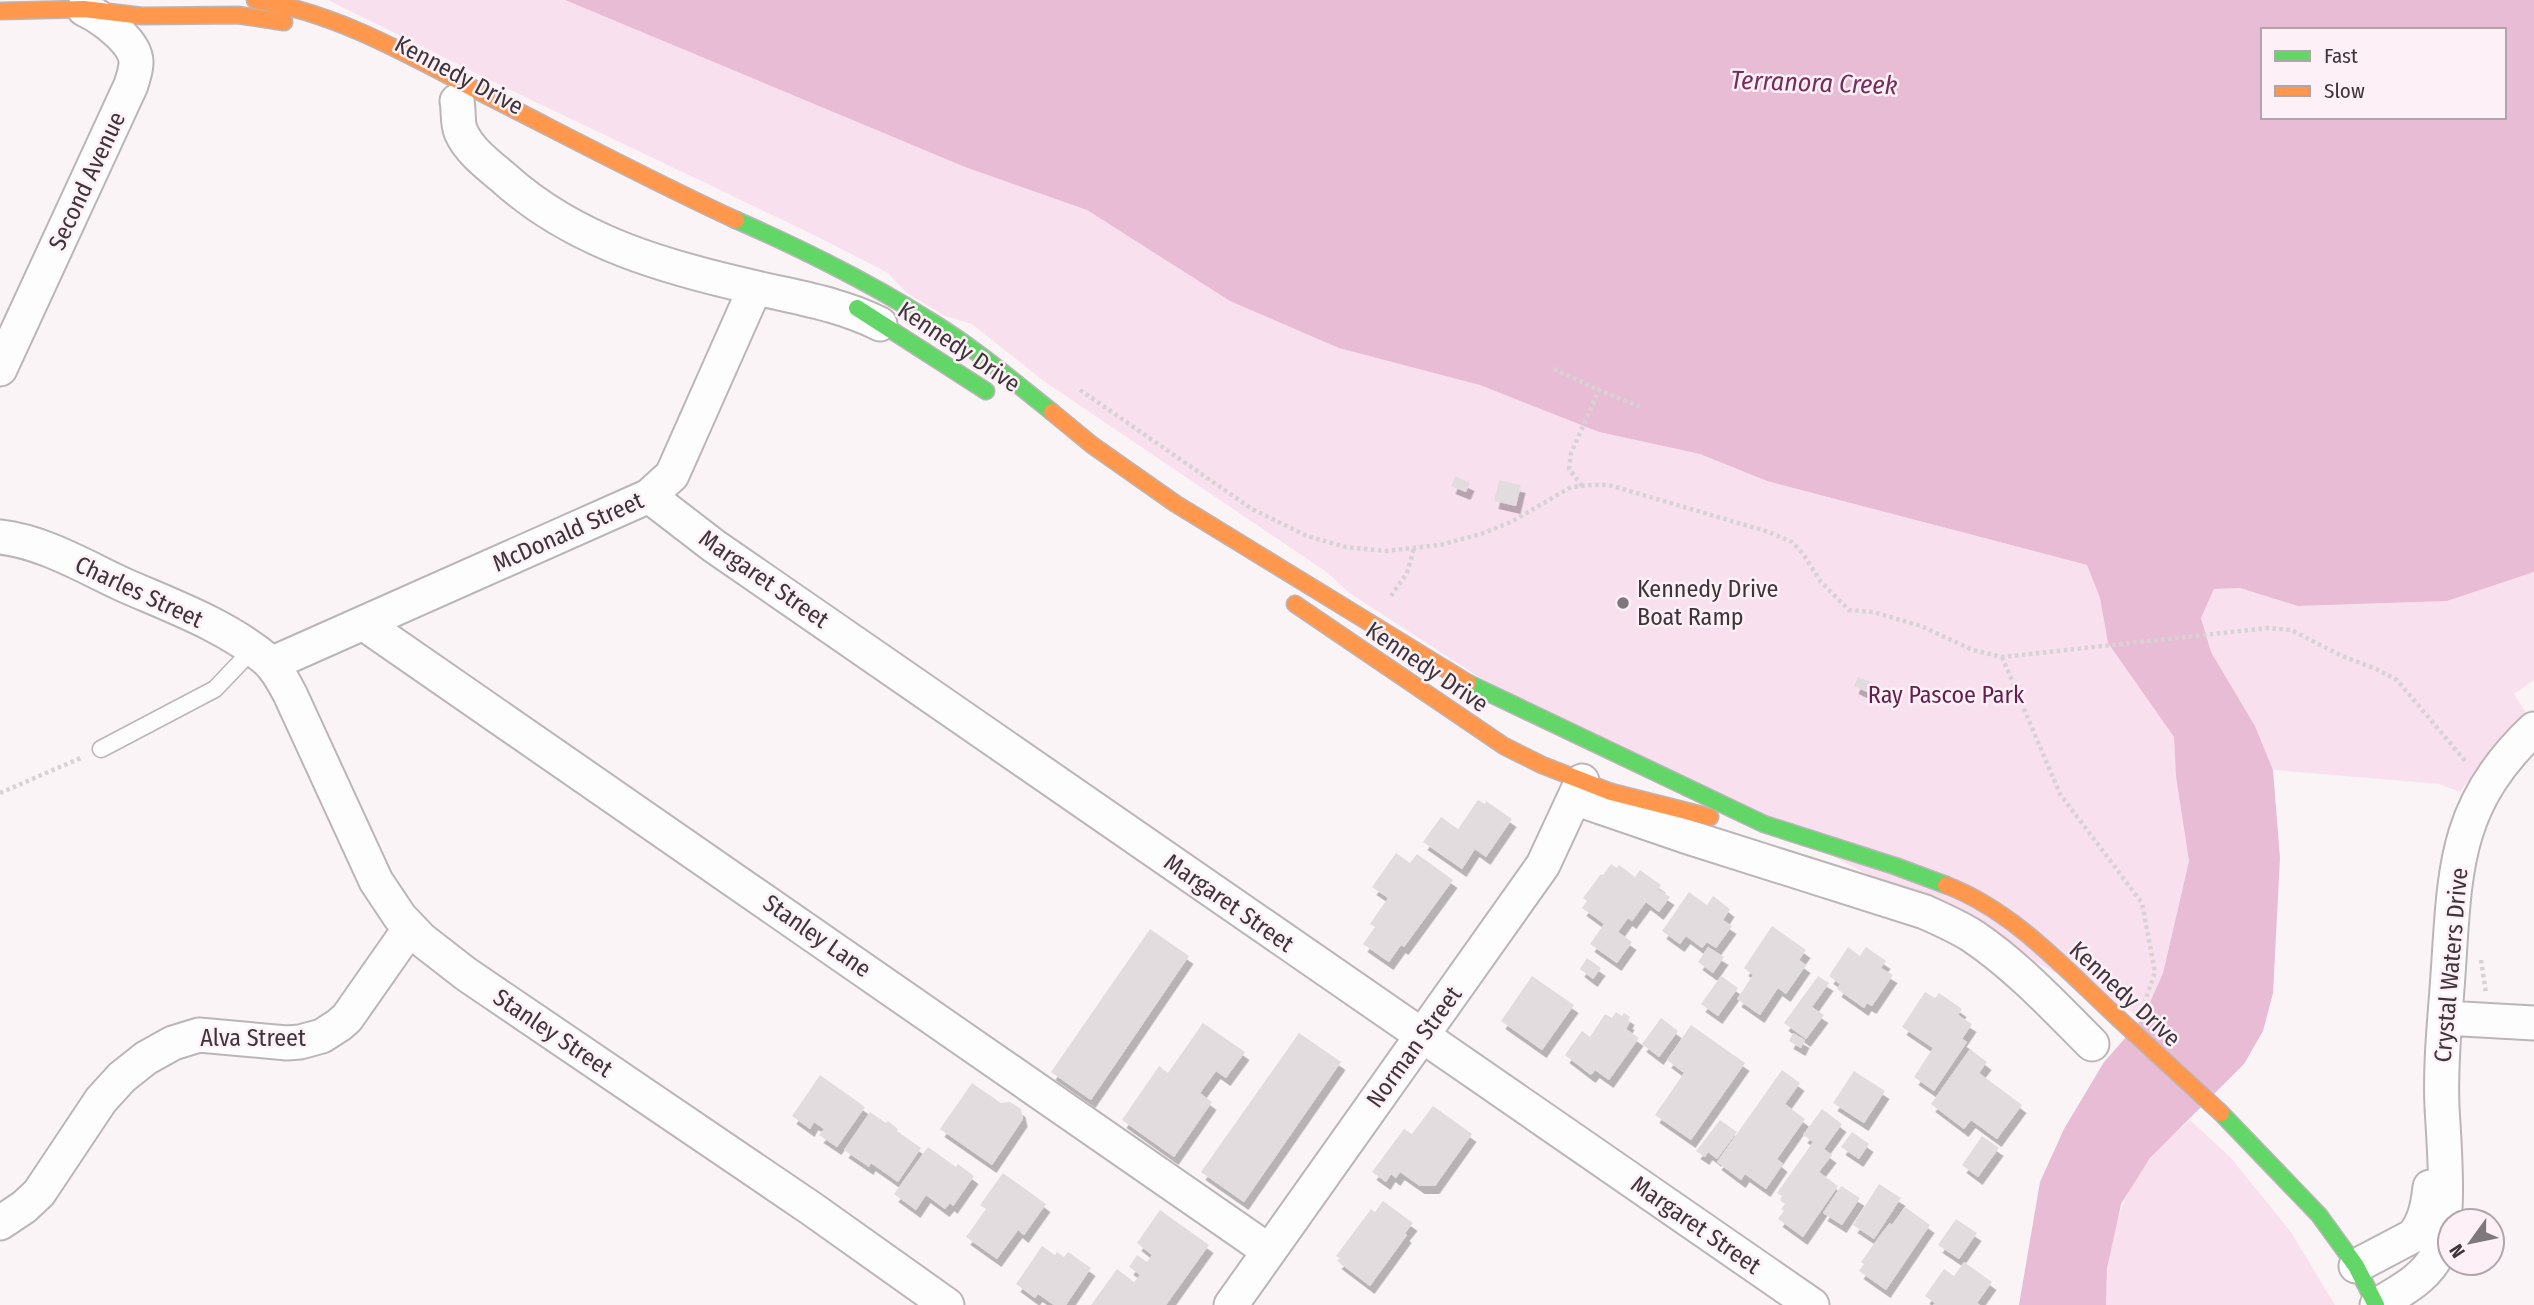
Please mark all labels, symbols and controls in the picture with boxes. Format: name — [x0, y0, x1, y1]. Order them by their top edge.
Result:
legend — [2261, 28, 2506, 119]
street label: Kennedy Drive — [390, 29, 528, 121]
text: Fast — [2324, 43, 2358, 69]
water label: Terranora Creek — [1730, 65, 1898, 101]
text: Slow — [2324, 78, 2365, 104]
street label: Second Avenue — [43, 107, 131, 255]
street label: Kennedy Drive — [893, 296, 1025, 398]
street label: McDonald Street — [488, 486, 648, 578]
street label: Margaret Street — [694, 524, 834, 634]
street label: Charles Street — [71, 550, 207, 634]
place label: Kennedy Drive Boat Ramp — [1637, 575, 1778, 631]
marker: Kennedy Drive Boat Ramp — [1615, 595, 1631, 611]
street label: Kennedy Drive — [1361, 616, 1493, 718]
park label: Ray Pascoe Park — [1868, 681, 2025, 709]
street label: Margaret Street — [1159, 848, 1299, 958]
street label: Crystal Waters Drive — [2429, 867, 2473, 1063]
street label: Stanley Lane — [758, 889, 876, 983]
street label: Kennedy Drive — [2064, 936, 2186, 1052]
street label: Norman Street — [1361, 981, 1467, 1113]
street label: Stanley Street — [488, 983, 618, 1083]
street label: Alva Street — [200, 1024, 306, 1052]
street label: Margaret Street — [1626, 1170, 1766, 1280]
north arrow — [2436, 1207, 2506, 1277]
text: N — [2444, 1240, 2470, 1262]

